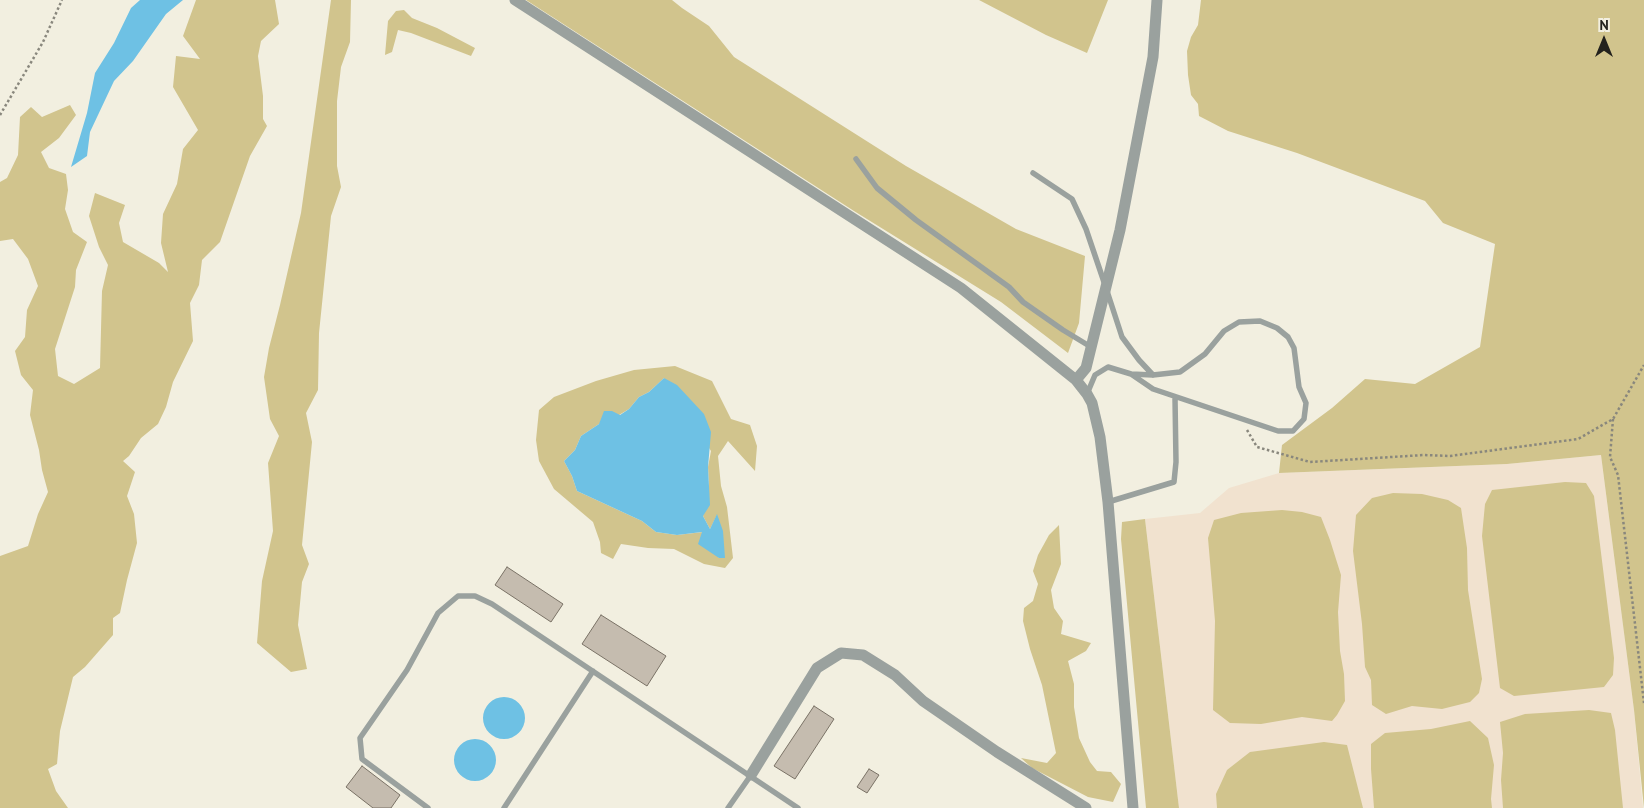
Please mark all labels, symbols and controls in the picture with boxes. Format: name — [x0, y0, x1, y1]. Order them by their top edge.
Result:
north arrow — [1579, 15, 1629, 65]
text: N — [1599, 16, 1609, 34]

